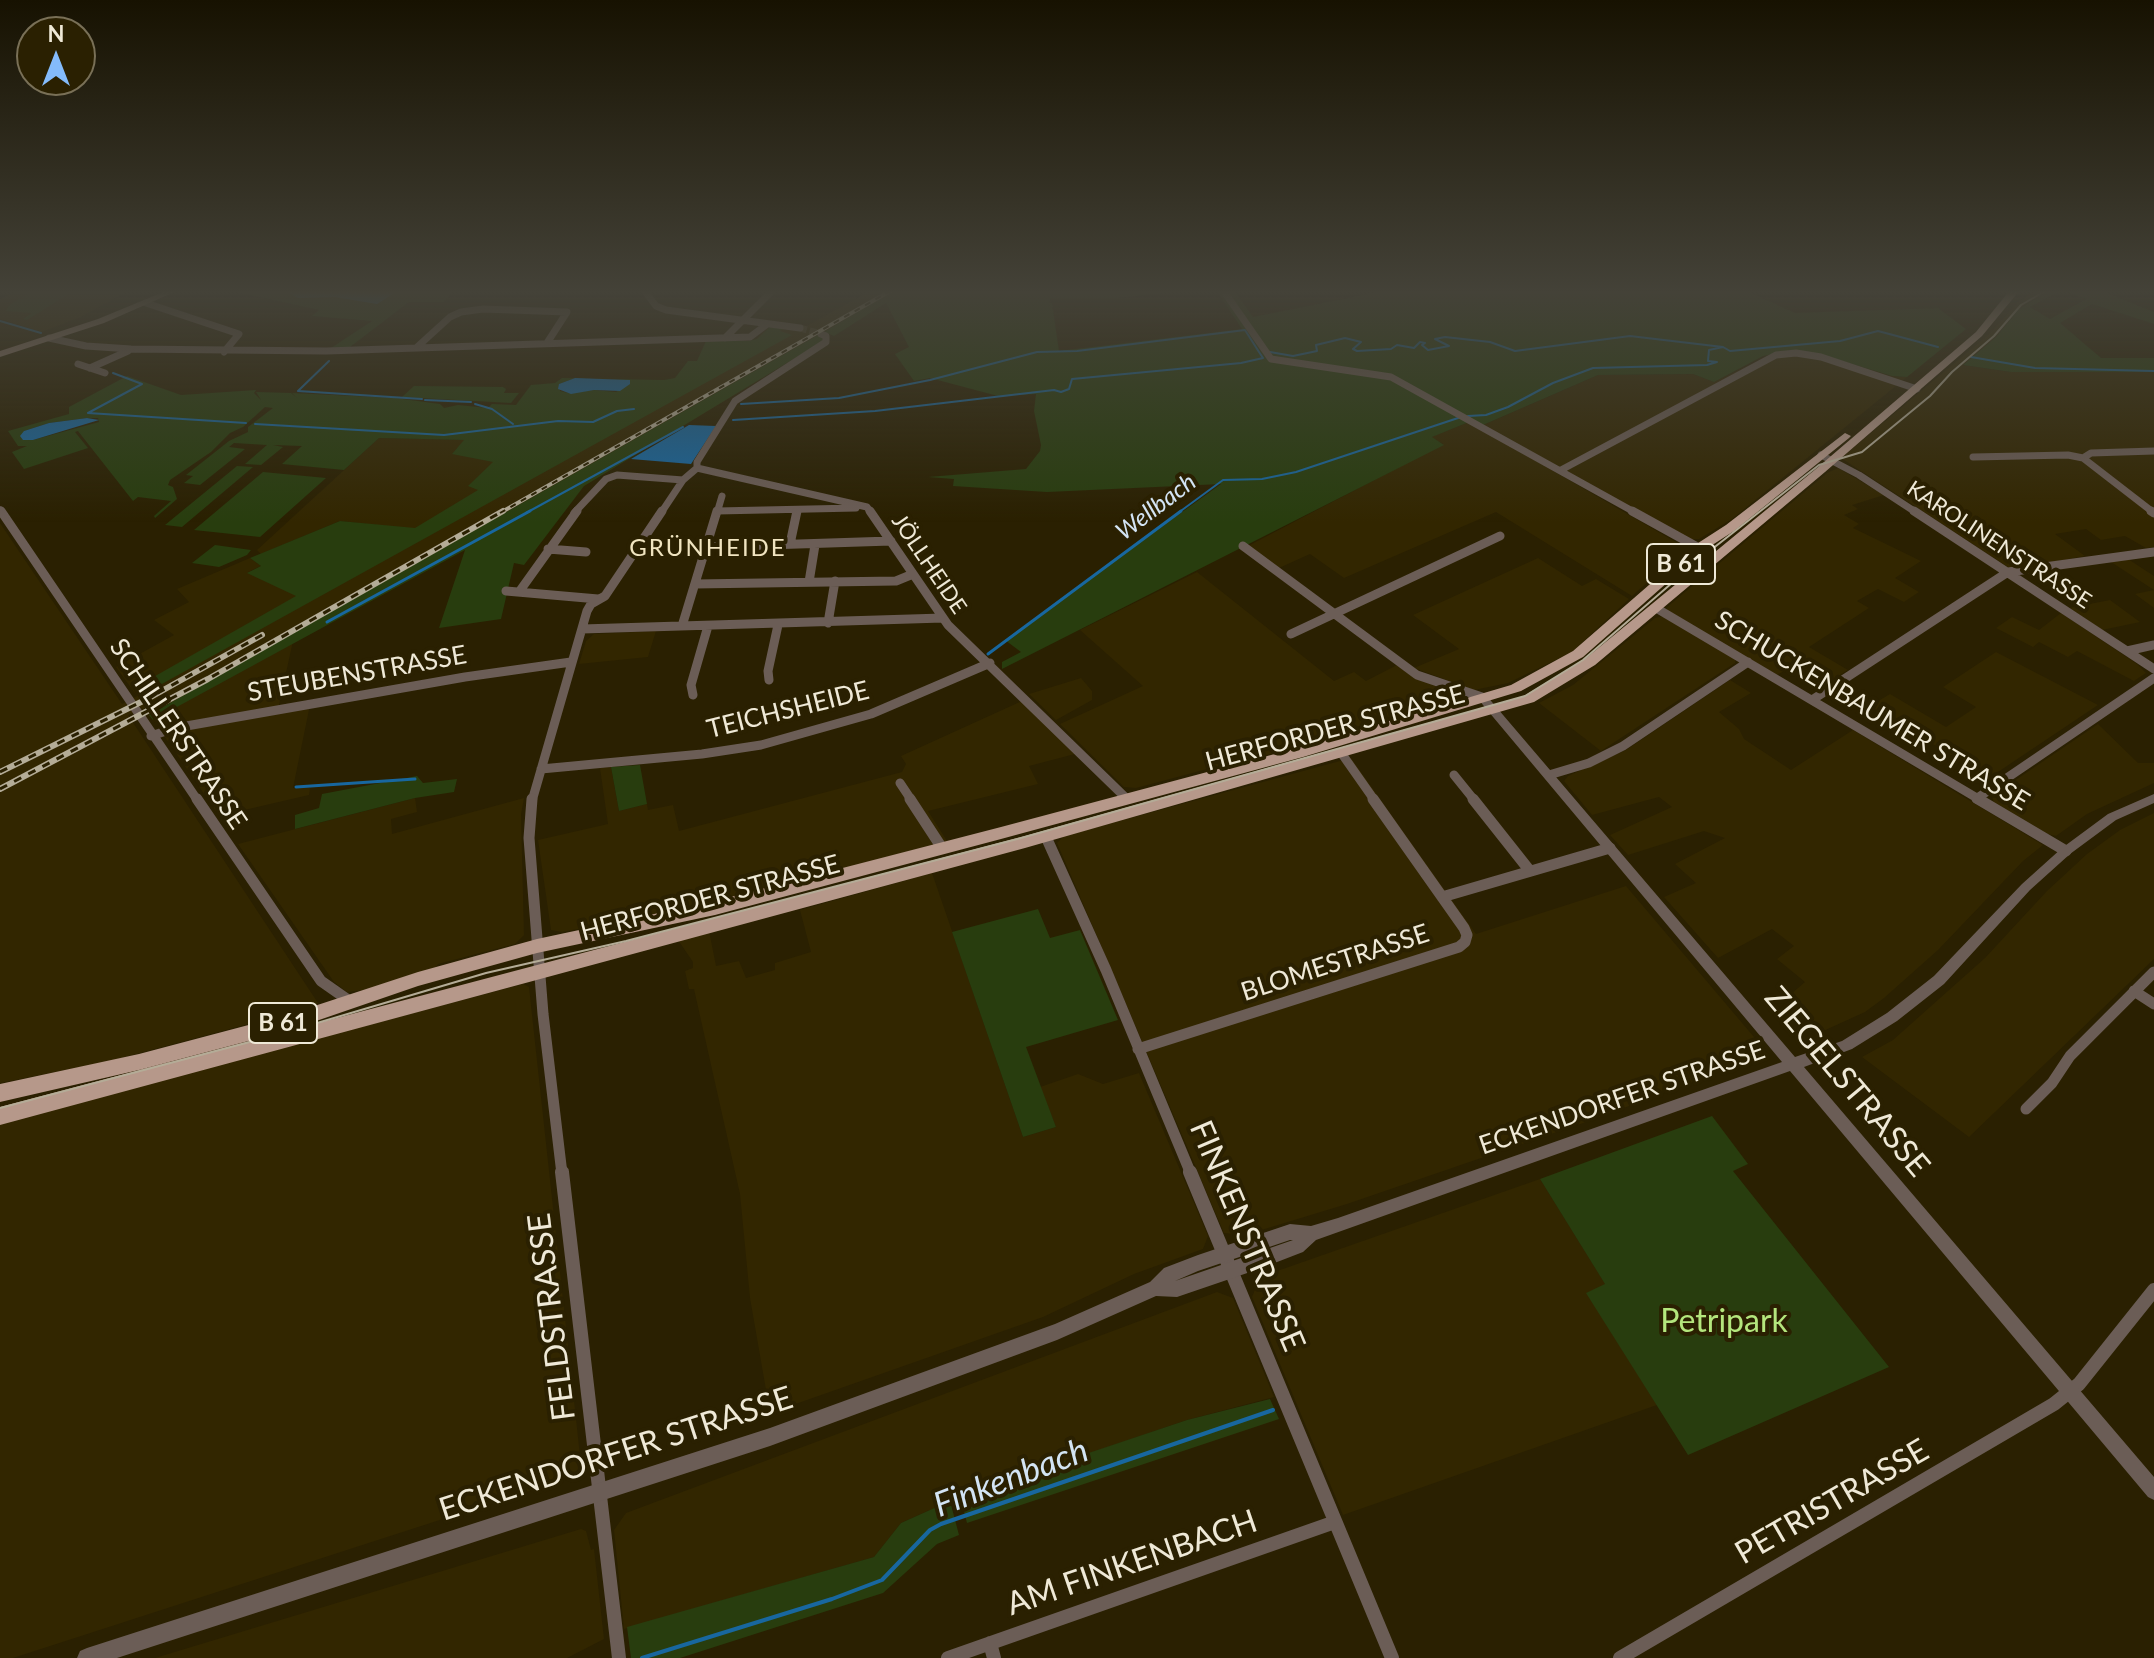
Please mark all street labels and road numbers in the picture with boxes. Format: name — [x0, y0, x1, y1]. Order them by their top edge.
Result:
street label: KAROLINENSTRASSE — [1902, 475, 2096, 615]
street label: JÖLLHEIDE — [886, 509, 972, 619]
road number: B 61 — [1647, 544, 1715, 584]
street label: SCHUCKENBAUMER STRASSE — [1709, 605, 2035, 817]
street label: SCHILLERSTRASSE — [103, 633, 253, 835]
street label: STEUBENSTRASSE — [245, 639, 469, 709]
street label: TEICHSHEIDE — [704, 675, 872, 745]
street label: HERFORDER STRASSE — [1202, 678, 1468, 778]
street label: HERFORDER STRASSE — [577, 848, 843, 948]
street label: BLOMESTRASSE — [1237, 918, 1433, 1008]
street label: ZIEGELSTRASSE — [1757, 979, 1937, 1185]
road number: B 61 — [249, 1003, 317, 1043]
street label: ECKENDORFER STRASSE — [1475, 1034, 1769, 1162]
street label: FINKENSTRASSE — [1181, 1115, 1313, 1357]
street label: FELDSTRASSE — [520, 1211, 584, 1423]
street label: ECKENDORFER STRASSE — [434, 1379, 798, 1529]
street label: PETRISTRASSE — [1729, 1431, 1935, 1573]
street label: AM FINKENBACH — [1002, 1502, 1262, 1624]

